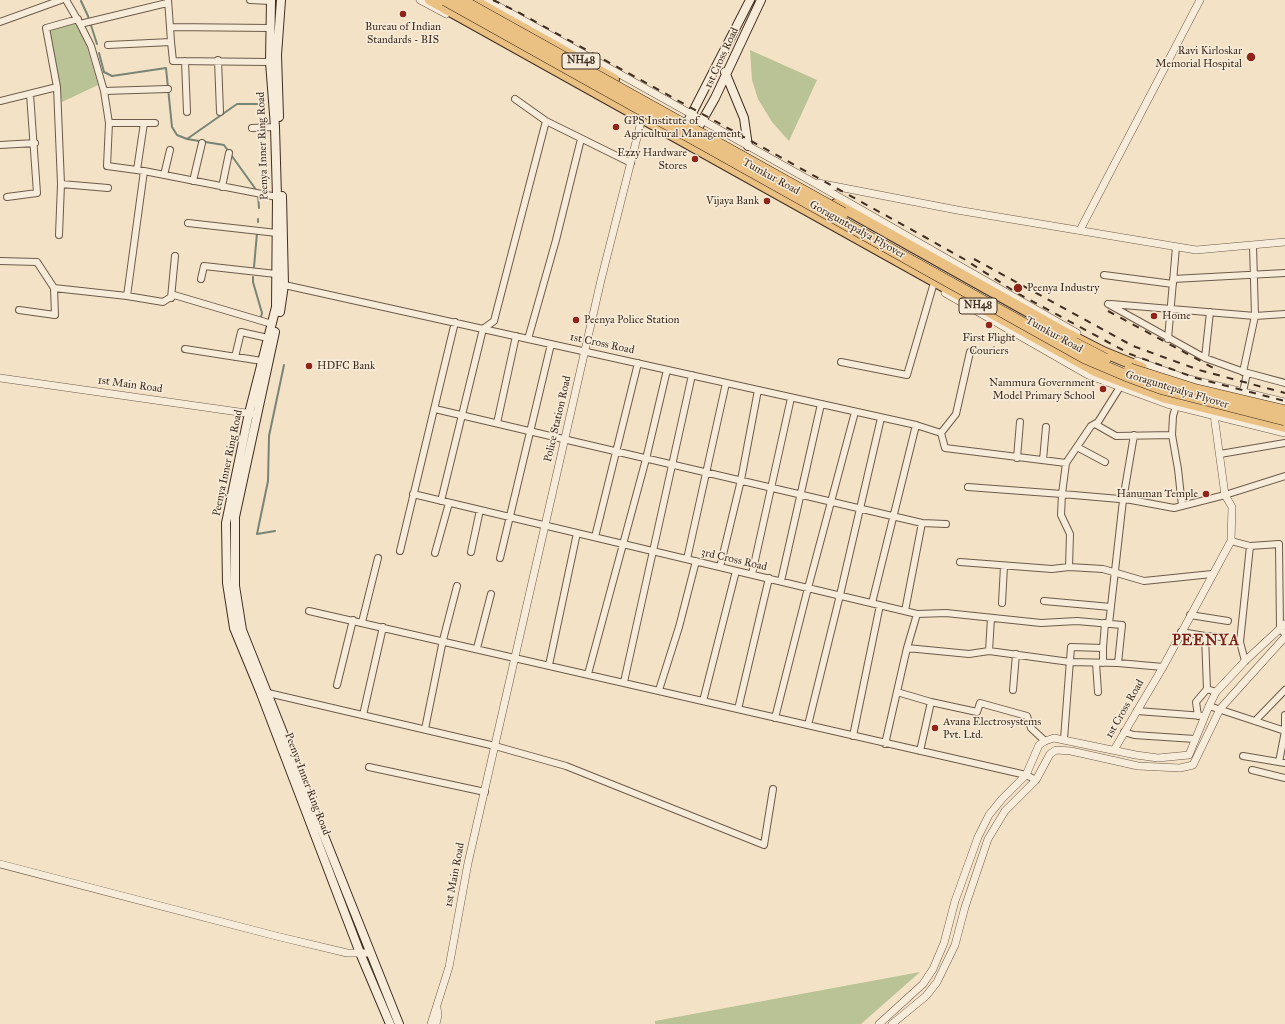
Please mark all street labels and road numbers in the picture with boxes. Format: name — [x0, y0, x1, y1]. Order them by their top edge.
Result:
street label: 1st Cross Road — [702, 25, 742, 91]
road number: NH48 — [562, 53, 600, 69]
street label: Peenya Inner Ring Road — [255, 92, 271, 200]
street label: Tumkur Road — [740, 156, 802, 198]
street label: Goraguntepalya Flyover — [807, 198, 907, 262]
road number: NH48 — [959, 298, 997, 314]
street label: Tumkur Road — [1023, 314, 1085, 356]
street label: 1st Cross Road — [569, 331, 635, 357]
street label: Goraguntepalya Flyover — [1124, 368, 1230, 412]
street label: 1st Main Road — [97, 374, 163, 396]
street label: Police Station Road — [542, 375, 574, 463]
street label: Peenya Inner Ring Road — [210, 409, 246, 517]
street label: 3rd Cross Road — [700, 546, 768, 574]
street label: 1st Cross Road — [1103, 677, 1147, 741]
street label: Peenya Inner Ring Road — [281, 731, 333, 837]
street label: 1st Main Road — [442, 842, 468, 908]

